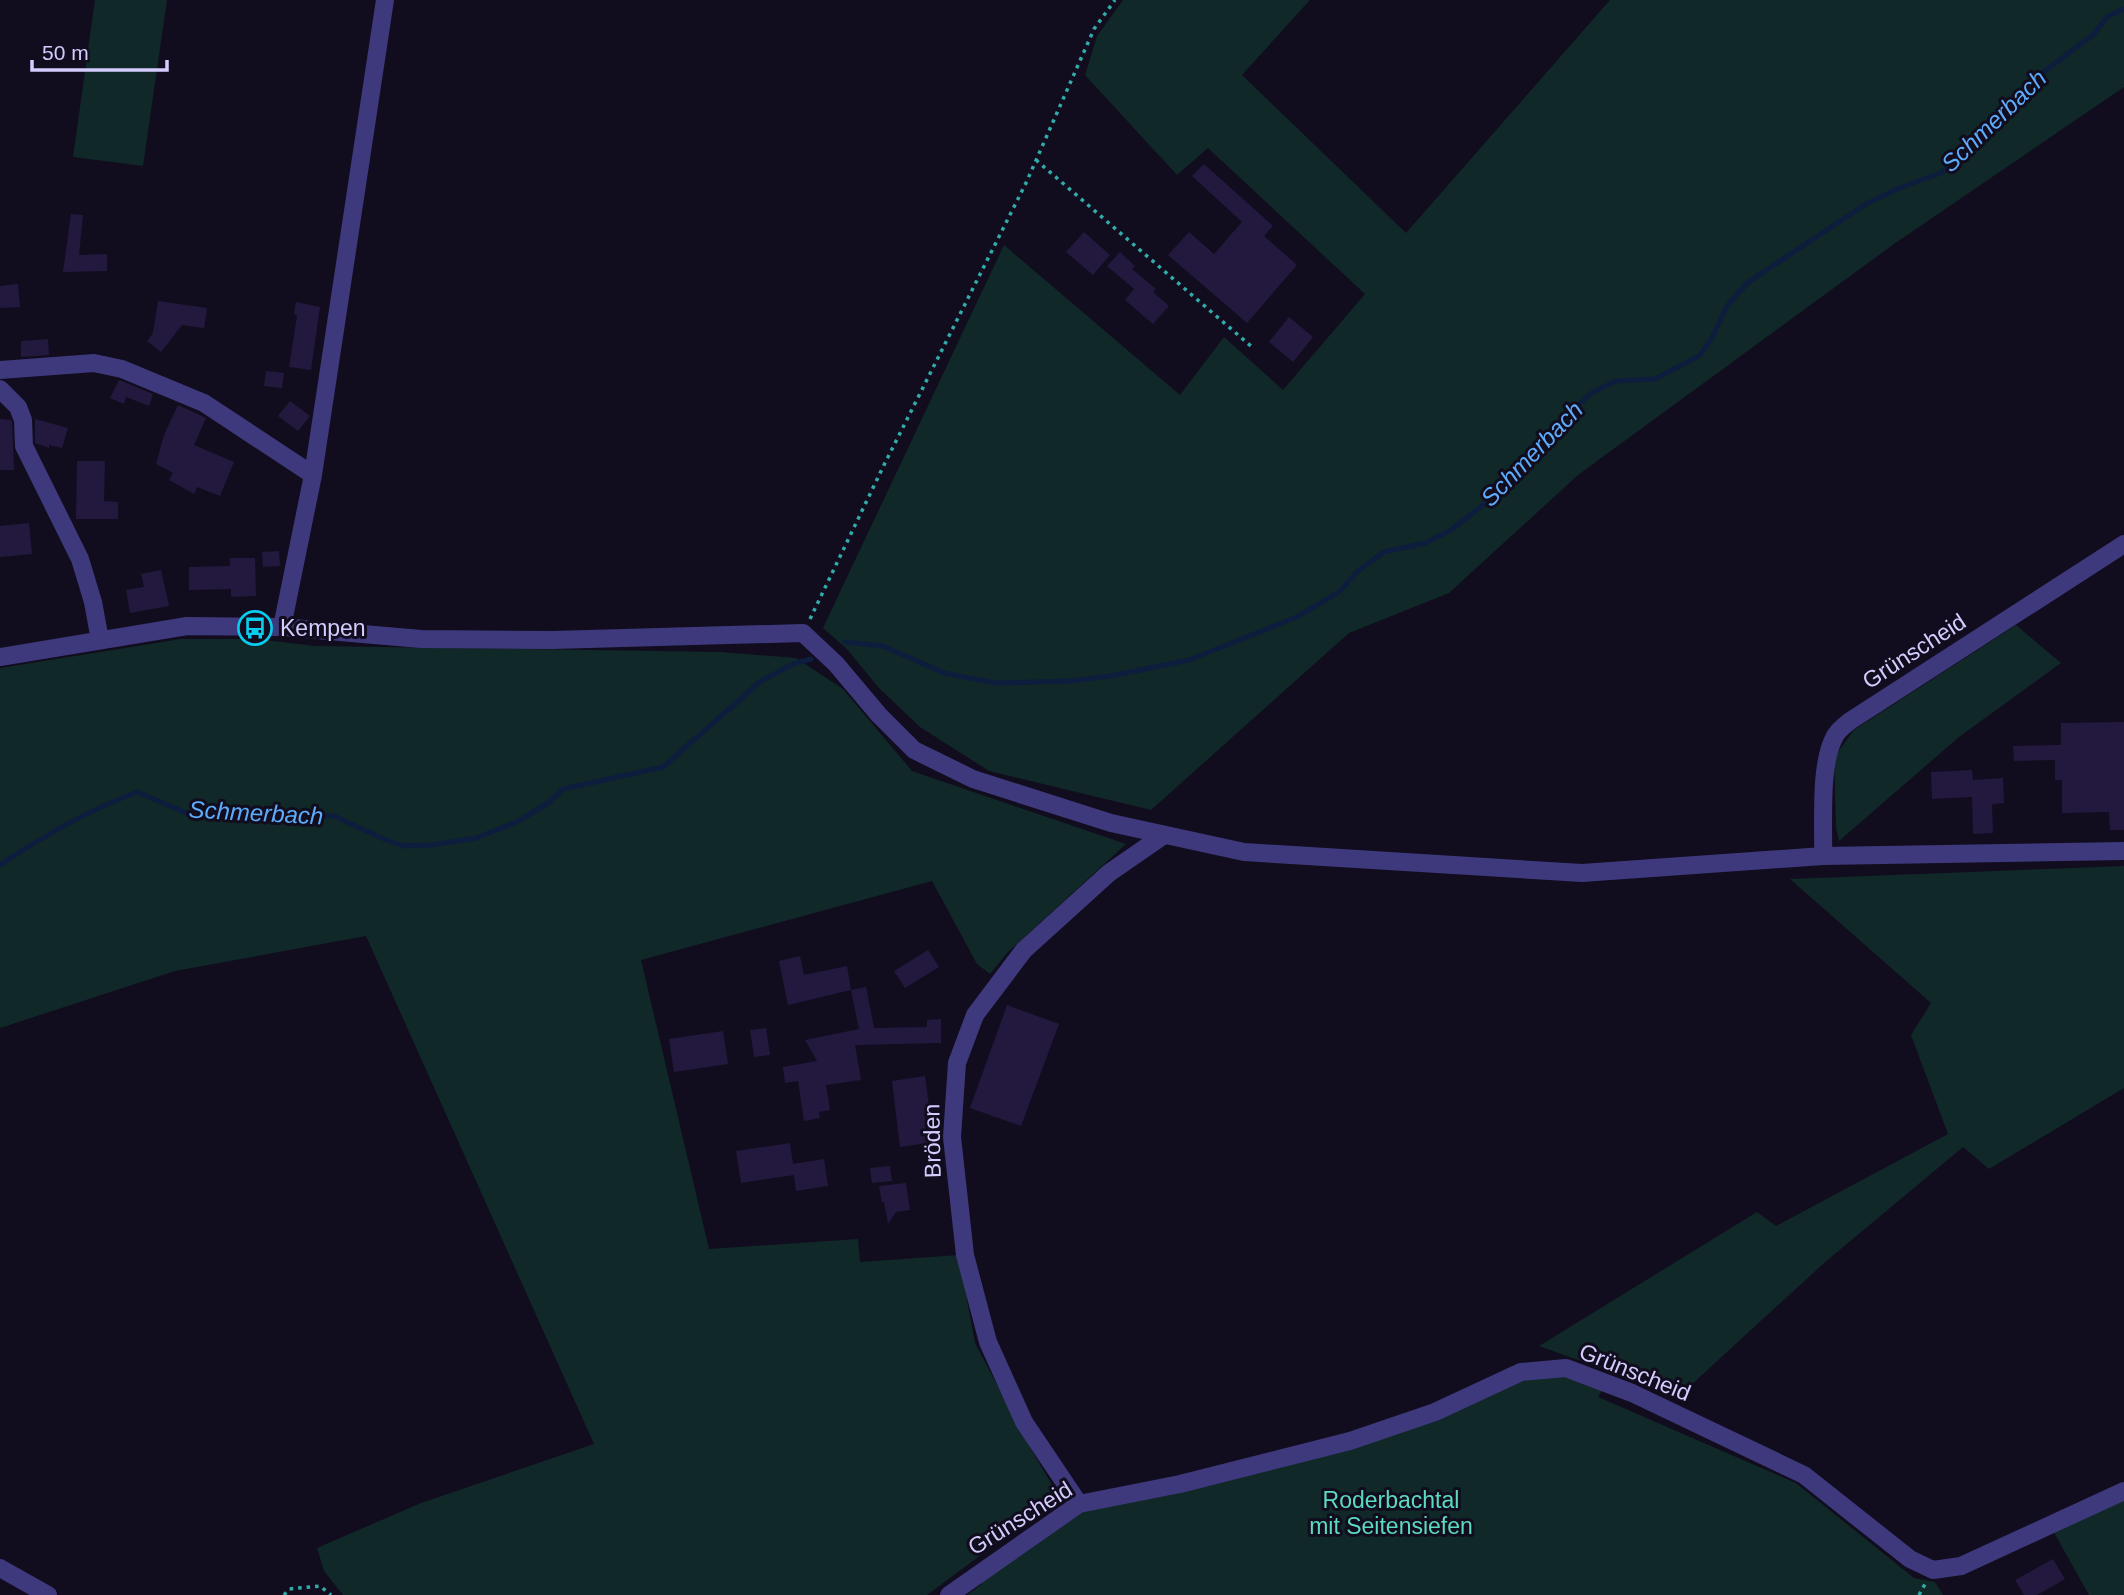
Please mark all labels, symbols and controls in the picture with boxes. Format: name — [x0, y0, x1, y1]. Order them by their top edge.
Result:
scale bar — [32, 28, 166, 72]
text: 50 m — [42, 41, 89, 64]
water label: Schmerbach — [1936, 64, 2051, 177]
water label: Schmerbach — [1475, 396, 1588, 511]
street label: Grünscheid — [1858, 608, 1970, 694]
bus stop icon: Kempen — [236, 609, 274, 647]
place label: Kempen — [280, 615, 366, 641]
water label: Schmerbach — [188, 795, 324, 830]
street label: Bröden — [918, 1104, 946, 1178]
street label: Grünscheid — [1576, 1338, 1694, 1406]
street label: Grünscheid — [963, 1476, 1077, 1560]
park label: Roderbachtal mit Seitensiefen — [1309, 1487, 1473, 1539]

